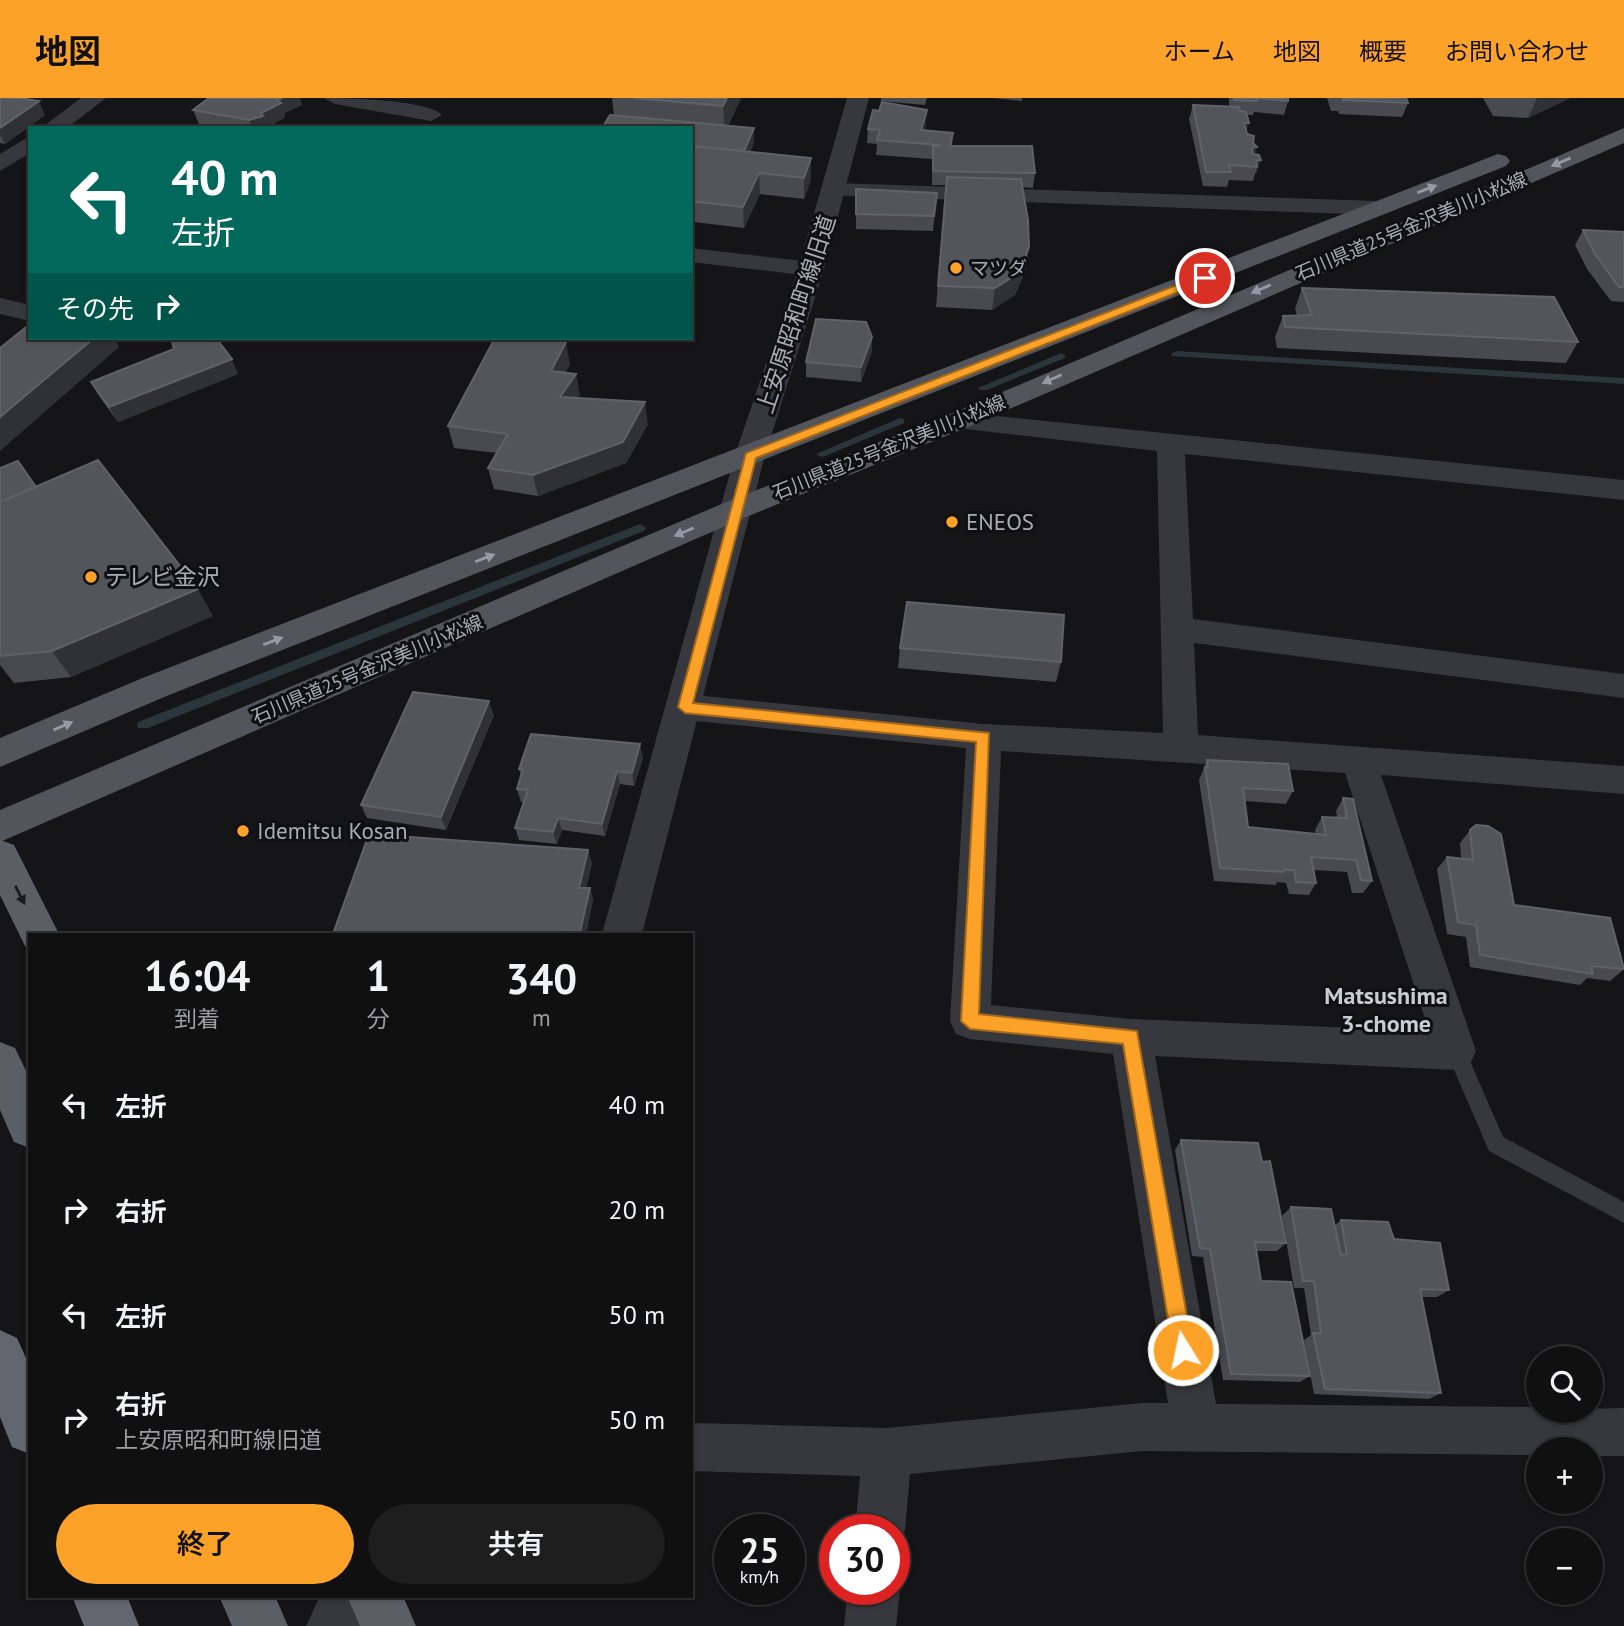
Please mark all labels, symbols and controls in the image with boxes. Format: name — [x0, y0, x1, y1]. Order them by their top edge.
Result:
text: 地図 — [35, 29, 101, 72]
text: ホーム — [1164, 36, 1235, 67]
text: 地図 — [1273, 36, 1321, 67]
text: 概要 — [1359, 36, 1407, 67]
text: お問い合わせ — [1445, 36, 1589, 67]
text: 40 m — [171, 145, 278, 209]
icon: left — [56, 154, 147, 245]
one-way arrow — [1551, 156, 1571, 168]
street label: 石川県道25号金沢美川小松線 — [1292, 166, 1530, 286]
one-way arrow — [1417, 183, 1438, 194]
text: 左折 — [171, 211, 235, 253]
street label: 上安原昭和町線旧道 — [750, 211, 841, 417]
pin — [1175, 248, 1235, 308]
place label: マツダ — [970, 256, 1027, 280]
icon: arrive — [1186, 259, 1224, 297]
marker: マツダ — [948, 260, 964, 276]
one-way arrow — [1251, 284, 1272, 295]
icon: right — [148, 287, 186, 325]
text: その先 — [56, 292, 134, 325]
one-way arrow — [1042, 374, 1063, 385]
street label: 石川県道25号金沢美川小松線 — [769, 389, 1009, 505]
place label: ENEOS — [966, 507, 1034, 536]
marker: ENEOS — [944, 514, 960, 530]
one-way arrow — [674, 526, 694, 538]
one-way arrow — [475, 553, 496, 564]
place label: テレビ金沢 — [105, 562, 220, 591]
marker: テレビ金沢 — [83, 569, 99, 585]
street label: 石川県道25号金沢美川小松線 — [248, 609, 486, 729]
one-way arrow — [263, 635, 284, 646]
one-way arrow — [52, 720, 73, 731]
place label: Idemitsu Kosan — [257, 816, 408, 845]
marker: Idemitsu Kosan — [235, 823, 251, 839]
one-way arrow — [14, 885, 25, 905]
text: 16:04 — [144, 948, 250, 1003]
text: 1 — [366, 948, 390, 1003]
text: 340 — [506, 951, 577, 1006]
district label: Matsushima 3-chome — [1324, 980, 1448, 1039]
text: m — [532, 1003, 551, 1032]
text: 到着 — [174, 1004, 220, 1033]
text: 分 — [367, 1004, 390, 1033]
icon: left — [56, 1086, 94, 1124]
text: 40 m — [609, 1088, 665, 1121]
text: 左折 — [115, 1090, 167, 1123]
icon: right — [56, 1191, 94, 1229]
text: 20 m — [609, 1193, 665, 1226]
text: 右折 — [115, 1195, 167, 1228]
icon: left — [56, 1296, 94, 1334]
text: 50 m — [609, 1298, 665, 1331]
text: 左折 — [115, 1300, 167, 1333]
position arrow — [1146, 1313, 1220, 1387]
map controls — [1526, 1346, 1603, 1605]
button: search — [1526, 1346, 1603, 1423]
text: 右折 — [115, 1388, 167, 1421]
icon: right — [56, 1401, 94, 1439]
text: 50 m — [609, 1403, 665, 1436]
text: 上安原昭和町線旧道 — [115, 1425, 322, 1454]
button: + — [1526, 1437, 1603, 1514]
button: 終了 — [56, 1504, 354, 1584]
button: 共有 — [368, 1504, 665, 1584]
speed limit sign: 30 — [819, 1514, 910, 1605]
text: 25 — [740, 1527, 779, 1573]
button: − — [1526, 1528, 1603, 1605]
text: km/h — [740, 1565, 779, 1588]

